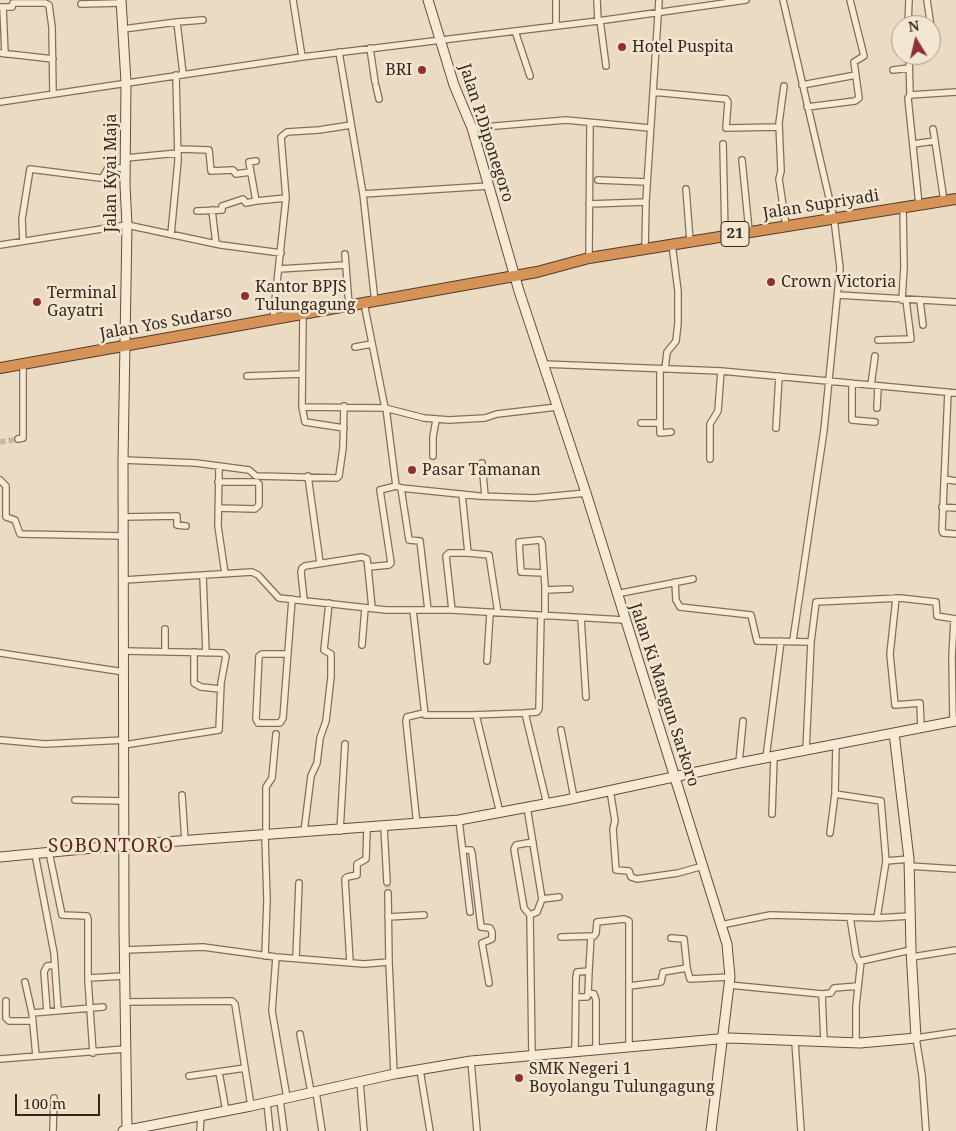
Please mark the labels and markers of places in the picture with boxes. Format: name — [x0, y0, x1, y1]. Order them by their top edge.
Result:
place label: Hotel Puspita — [632, 37, 734, 57]
marker: Hotel Puspita — [616, 41, 628, 53]
place label: BRI — [385, 60, 412, 80]
marker: BRI — [416, 64, 428, 76]
place label: Crown Victoria — [781, 272, 896, 292]
marker: Crown Victoria — [765, 276, 777, 288]
place label: Kantor BPJS Tulungagung — [255, 277, 356, 315]
place label: Terminal Gayatri — [47, 283, 117, 321]
marker: Kantor BPJS Tulungagung — [239, 290, 251, 302]
marker: Terminal Gayatri — [31, 296, 43, 308]
place label: Pasar Tamanan — [422, 460, 541, 480]
marker: Pasar Tamanan — [406, 464, 418, 476]
place label: SMK Negeri 1 Boyolangu Tulungagung — [529, 1059, 715, 1097]
marker: SMK Negeri 1 Boyolangu Tulungagung — [513, 1072, 525, 1084]

